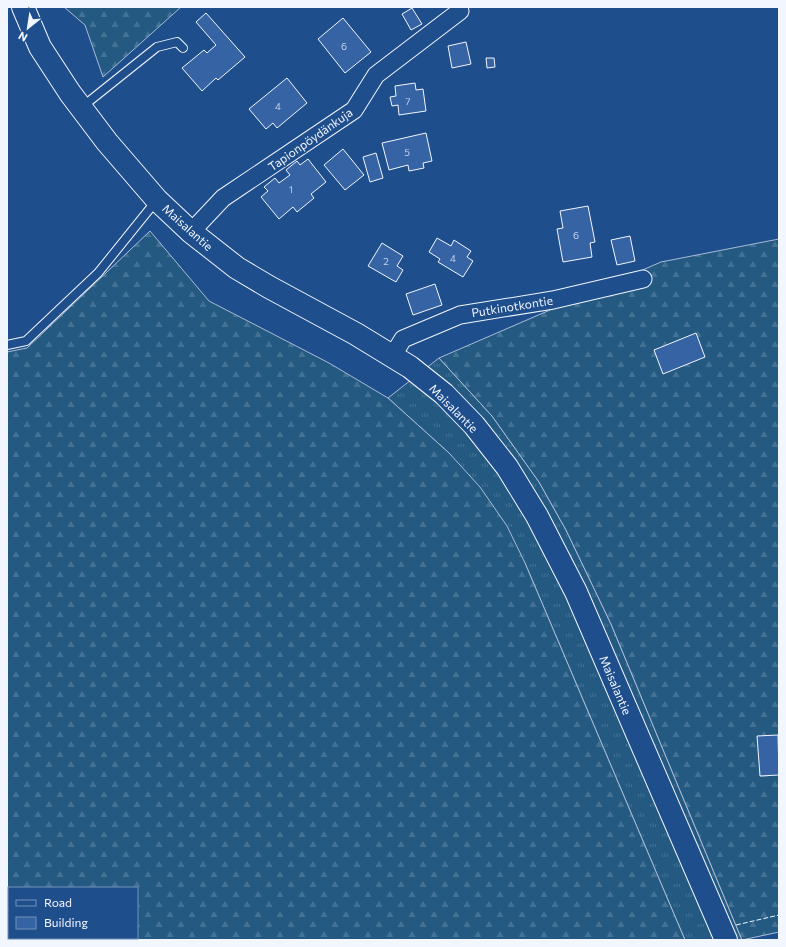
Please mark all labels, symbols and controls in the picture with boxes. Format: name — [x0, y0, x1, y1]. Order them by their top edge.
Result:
north arrow — [8, 8, 48, 48]
text: N — [16, 29, 30, 45]
house number: 6 — [341, 40, 347, 52]
house number: 7 — [405, 95, 411, 107]
house number: 4 — [275, 100, 281, 112]
street label: Tapionpöydänkuja — [265, 105, 355, 173]
house number: 5 — [404, 146, 410, 158]
house number: 1 — [289, 183, 293, 195]
street label: Maisalantie — [160, 201, 216, 253]
house number: 6 — [573, 229, 579, 241]
house number: 4 — [450, 252, 456, 264]
house number: 2 — [383, 255, 389, 267]
street label: Putkinotkontie — [470, 293, 554, 319]
street label: Maisalantie — [427, 381, 481, 435]
street label: Maisalantie — [597, 653, 635, 717]
legend — [8, 887, 138, 939]
text: Road — [44, 895, 72, 909]
text: Building — [44, 915, 88, 929]

